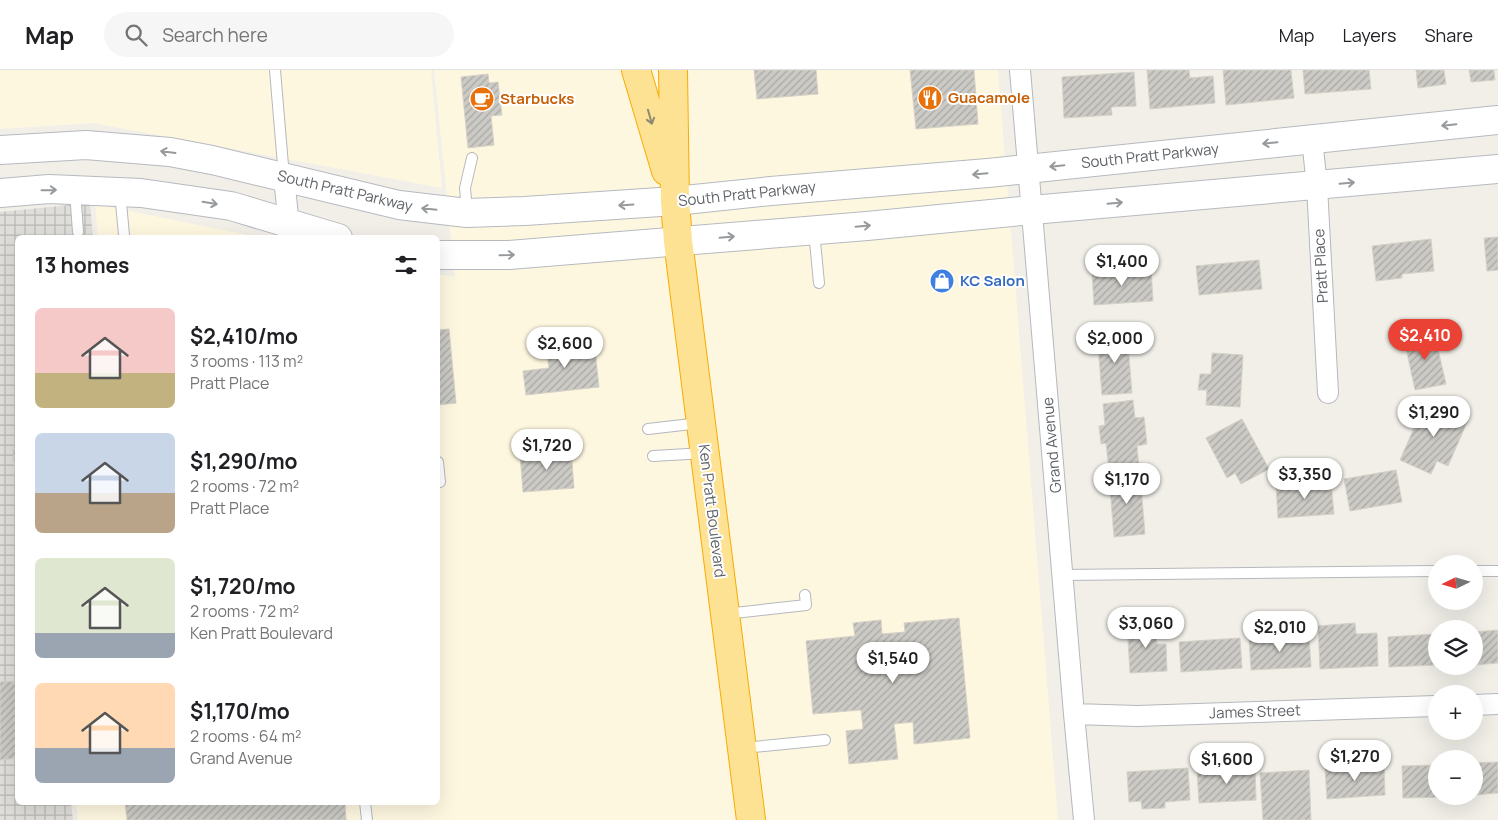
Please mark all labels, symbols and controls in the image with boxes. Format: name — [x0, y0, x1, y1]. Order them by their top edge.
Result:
search box — [104, 12, 454, 57]
text: Map — [25, 18, 74, 51]
icon: search — [122, 21, 150, 49]
text: Search here — [162, 22, 268, 48]
text: Map — [1279, 23, 1314, 47]
text: Layers — [1342, 23, 1396, 47]
text: Share — [1424, 23, 1473, 47]
restaurant icon: Guacamole — [917, 85, 943, 111]
cafe icon: Starbucks — [469, 86, 495, 112]
place label: Guacamole — [948, 87, 1030, 108]
place label: Starbucks — [500, 88, 574, 109]
one-way arrow — [645, 108, 655, 124]
one-way arrow — [1442, 120, 1458, 130]
street label: South Pratt Parkway — [1080, 138, 1220, 173]
one-way arrow — [1263, 138, 1279, 148]
one-way arrow — [160, 147, 176, 157]
one-way arrow — [1049, 161, 1065, 171]
street label: South Pratt Parkway — [275, 165, 415, 216]
one-way arrow — [972, 169, 988, 179]
street label: South Pratt Parkway — [677, 176, 817, 211]
one-way arrow — [1339, 178, 1355, 188]
one-way arrow — [40, 185, 56, 195]
one-way arrow — [1107, 198, 1123, 208]
one-way arrow — [202, 199, 218, 209]
one-way arrow — [618, 200, 634, 209]
one-way arrow — [421, 204, 437, 214]
one-way arrow — [854, 221, 870, 231]
street label: Pratt Place — [1308, 228, 1333, 304]
one-way arrow — [719, 233, 735, 242]
pin: $1,400 — [1081, 244, 1163, 287]
one-way arrow — [499, 250, 515, 260]
text: $1,400 — [1096, 250, 1148, 272]
text: 13 homes — [35, 251, 129, 279]
icon: filters — [392, 251, 420, 279]
shop icon: KC Salon — [929, 268, 955, 294]
place label: KC Salon — [960, 270, 1025, 291]
pin: $2,410 — [1384, 318, 1466, 361]
text: $2,410/mo — [190, 322, 298, 350]
pin: $2,000 — [1074, 322, 1156, 364]
text: $2,410 — [1399, 324, 1451, 346]
pin: $2,600 — [524, 326, 606, 369]
text: $2,000 — [1087, 327, 1143, 349]
icon: home — [75, 328, 135, 388]
text: $2,600 — [537, 332, 593, 354]
text: 3 rooms · 113 m² — [190, 350, 303, 372]
text: Pratt Place — [190, 372, 269, 394]
street label: Grand Avenue — [1037, 396, 1066, 494]
pin: $1,290 — [1393, 396, 1475, 438]
text: $1,290 — [1408, 401, 1460, 423]
pin: $1,720 — [506, 428, 588, 471]
text: $1,720 — [522, 434, 572, 456]
street label: Ken Pratt Boulevard — [694, 443, 731, 579]
text: $1,290/mo — [190, 447, 297, 475]
icon: home — [75, 453, 135, 513]
pin: $3,350 — [1264, 458, 1346, 500]
pin: $1,170 — [1086, 462, 1168, 505]
text: $3,350 — [1278, 463, 1332, 485]
text: $1,170 — [1104, 468, 1150, 490]
text: 2 rooms · 72 m² — [190, 475, 299, 497]
text: Pratt Place — [190, 497, 269, 519]
north arrow — [1428, 555, 1482, 610]
map controls — [1428, 555, 1483, 805]
text: $1,720/mo — [190, 572, 296, 600]
icon: home — [75, 578, 135, 638]
text: 2 rooms · 72 m² — [190, 600, 299, 622]
pin: $3,060 — [1105, 606, 1187, 649]
pin: $2,010 — [1239, 610, 1321, 653]
text: $3,060 — [1118, 612, 1174, 634]
text: $2,010 — [1254, 616, 1306, 638]
button: layers — [1428, 620, 1483, 675]
text: Ken Pratt Boulevard — [190, 622, 333, 644]
pin: $1,540 — [852, 642, 934, 684]
text: $1,540 — [868, 647, 918, 669]
button: + — [1428, 685, 1483, 740]
text: $1,170/mo — [190, 697, 290, 725]
street label: James Street — [1209, 699, 1301, 724]
icon: home — [75, 703, 135, 763]
text: 2 rooms · 64 m² — [190, 725, 301, 747]
pin: $1,270 — [1314, 740, 1396, 782]
pin: $1,600 — [1186, 742, 1268, 785]
text: $1,270 — [1330, 745, 1380, 767]
text: Grand Avenue — [190, 747, 293, 769]
text: $1,600 — [1201, 748, 1253, 770]
button: − — [1428, 750, 1483, 805]

